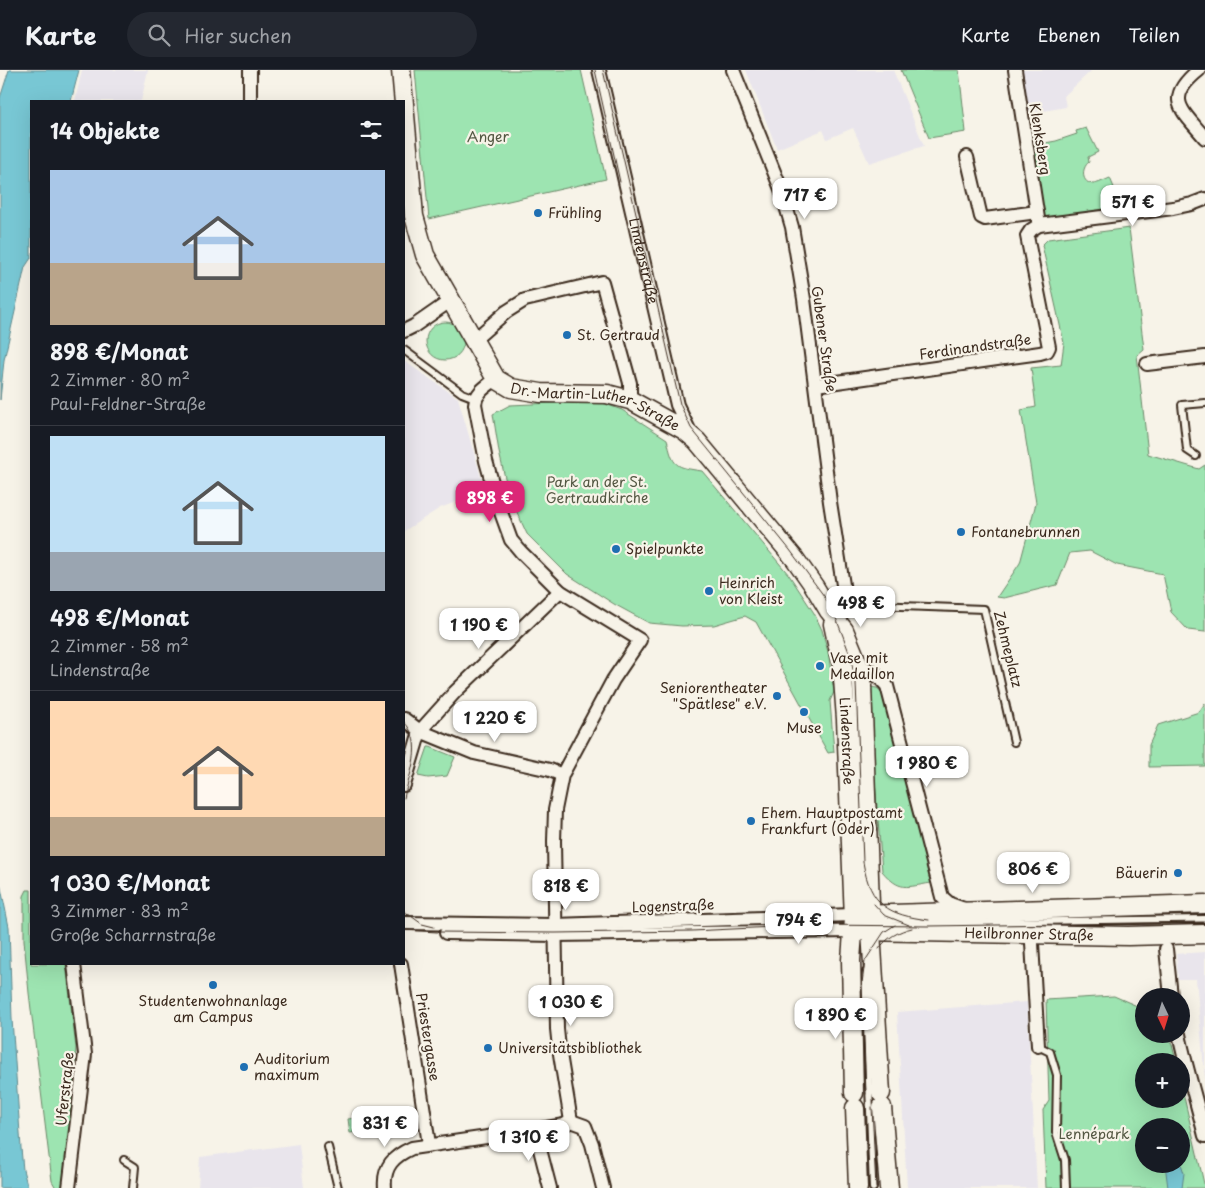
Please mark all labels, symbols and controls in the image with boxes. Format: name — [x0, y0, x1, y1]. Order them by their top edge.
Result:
search box — [127, 12, 477, 57]
text: Karte — [25, 17, 97, 53]
icon: search — [145, 21, 173, 49]
text: Hier suchen — [185, 21, 292, 49]
text: Karte — [961, 21, 1010, 48]
text: Ebenen — [1038, 21, 1101, 48]
text: Teilen — [1129, 21, 1180, 48]
street label: Klenksberg — [1024, 101, 1057, 177]
text: 14 Objekte — [50, 114, 160, 146]
icon: filters — [357, 116, 385, 144]
park label: Anger — [467, 126, 509, 147]
pin: 717 € — [770, 178, 840, 220]
text: 717 € — [783, 182, 827, 206]
pin: 571 € — [1098, 184, 1168, 227]
text: 571 € — [1111, 189, 1155, 213]
place label: Frühling — [548, 202, 602, 223]
icon: home — [173, 203, 263, 293]
marker: Frühling — [532, 207, 544, 219]
street label: Lindenstraße — [624, 216, 664, 306]
street label: Gubener Straße — [807, 285, 842, 393]
place label: St. Gertraud — [577, 324, 660, 345]
street label: Ferdinandstraße — [918, 328, 1032, 365]
marker: St. Gertraud — [561, 329, 573, 341]
text: 898 €/Monat — [50, 335, 189, 367]
text: 2 Zimmer · 80 m² — [50, 367, 190, 391]
street label: Dr.-Martin-Luther-Straße — [509, 377, 684, 436]
text: Paul-Feldner-Straße — [50, 391, 206, 415]
icon: home — [173, 468, 263, 558]
park label: Park an der St. Gertraudkirche — [546, 471, 648, 508]
pin: 898 € — [455, 480, 525, 523]
text: 898 € — [467, 485, 513, 509]
place label: Fontanebrunnen — [971, 521, 1080, 542]
marker: Fontanebrunnen — [955, 526, 967, 538]
place label: Spielpunkte — [626, 538, 704, 559]
marker: Spielpunkte — [610, 543, 622, 555]
place label: Heinrich von Kleist — [719, 572, 783, 609]
marker: Heinrich von Kleist — [703, 585, 715, 597]
pin: 498 € — [826, 586, 896, 628]
text: 498 € — [837, 590, 885, 614]
text: 498 €/Monat — [50, 601, 189, 633]
pin: 1 190 € — [433, 608, 525, 650]
street label: Zehmeplatz — [989, 608, 1028, 690]
text: 1 190 € — [450, 612, 508, 636]
text: 2 Zimmer · 58 m² — [50, 633, 189, 657]
place label: Vase mit Medaillon — [830, 647, 895, 684]
text: Lindenstraße — [50, 657, 150, 681]
marker: Vase mit Medaillon — [814, 660, 826, 672]
place label: Seniorentheater "Spätlese" e.V. — [660, 677, 767, 714]
marker: Seniorentheater "Spätlese" e.V. — [771, 690, 783, 702]
street label: Lindenstraße — [834, 696, 860, 785]
pin: 1 220 € — [449, 700, 541, 743]
text: 1 220 € — [464, 705, 526, 729]
marker: Muse — [798, 706, 810, 718]
place label: Muse — [786, 717, 822, 738]
icon: home — [173, 733, 263, 823]
pin: 1 980 € — [881, 746, 973, 788]
text: 1 980 € — [897, 750, 957, 774]
place label: Ehem. Hauptpostamt Frankfurt (Oder) — [761, 802, 903, 839]
marker: Ehem. Hauptpostamt Frankfurt (Oder) — [745, 815, 757, 827]
pin: 806 € — [998, 852, 1068, 894]
text: 806 € — [1008, 856, 1058, 880]
place label: Bäuerin — [1115, 862, 1168, 883]
text: 1 030 €/Monat — [50, 866, 210, 898]
marker: Bäuerin — [1172, 867, 1184, 879]
pin: 818 € — [531, 868, 601, 911]
text: 818 € — [543, 873, 589, 897]
street label: Logenstraße — [631, 894, 714, 917]
text: 3 Zimmer · 83 m² — [50, 898, 189, 922]
pin: 794 € — [764, 902, 834, 945]
text: 794 € — [776, 907, 822, 931]
text: Große Scharrnstraße — [50, 922, 216, 946]
street label: Heilbronner Straße — [964, 922, 1094, 945]
marker: Studentenwohnanlage am Campus — [207, 979, 219, 991]
pin: 1 030 € — [525, 984, 617, 1027]
north arrow — [1135, 988, 1190, 1042]
map controls — [1135, 988, 1190, 1173]
text: 1 030 € — [539, 989, 603, 1013]
place label: Studentenwohnanlage am Campus — [139, 990, 287, 1027]
street label: Priestergasse — [411, 991, 446, 1082]
pin: 1 890 € — [790, 998, 882, 1040]
text: 1 890 € — [805, 1002, 867, 1026]
place label: Universitätsbibliothek — [498, 1037, 642, 1058]
marker: Universitätsbibliothek — [482, 1042, 494, 1054]
place label: Auditorium maximum — [254, 1048, 330, 1085]
street label: Uferstraße — [50, 1051, 79, 1127]
button: + — [1135, 1053, 1190, 1108]
marker: Auditorium maximum — [238, 1061, 250, 1073]
pin: 831 € — [350, 1106, 420, 1148]
text: 831 € — [362, 1110, 408, 1134]
button: − — [1135, 1118, 1190, 1173]
pin: 1 310 € — [483, 1120, 575, 1162]
park label: Lennépark — [1059, 1123, 1130, 1144]
text: 1 310 € — [499, 1124, 559, 1148]

